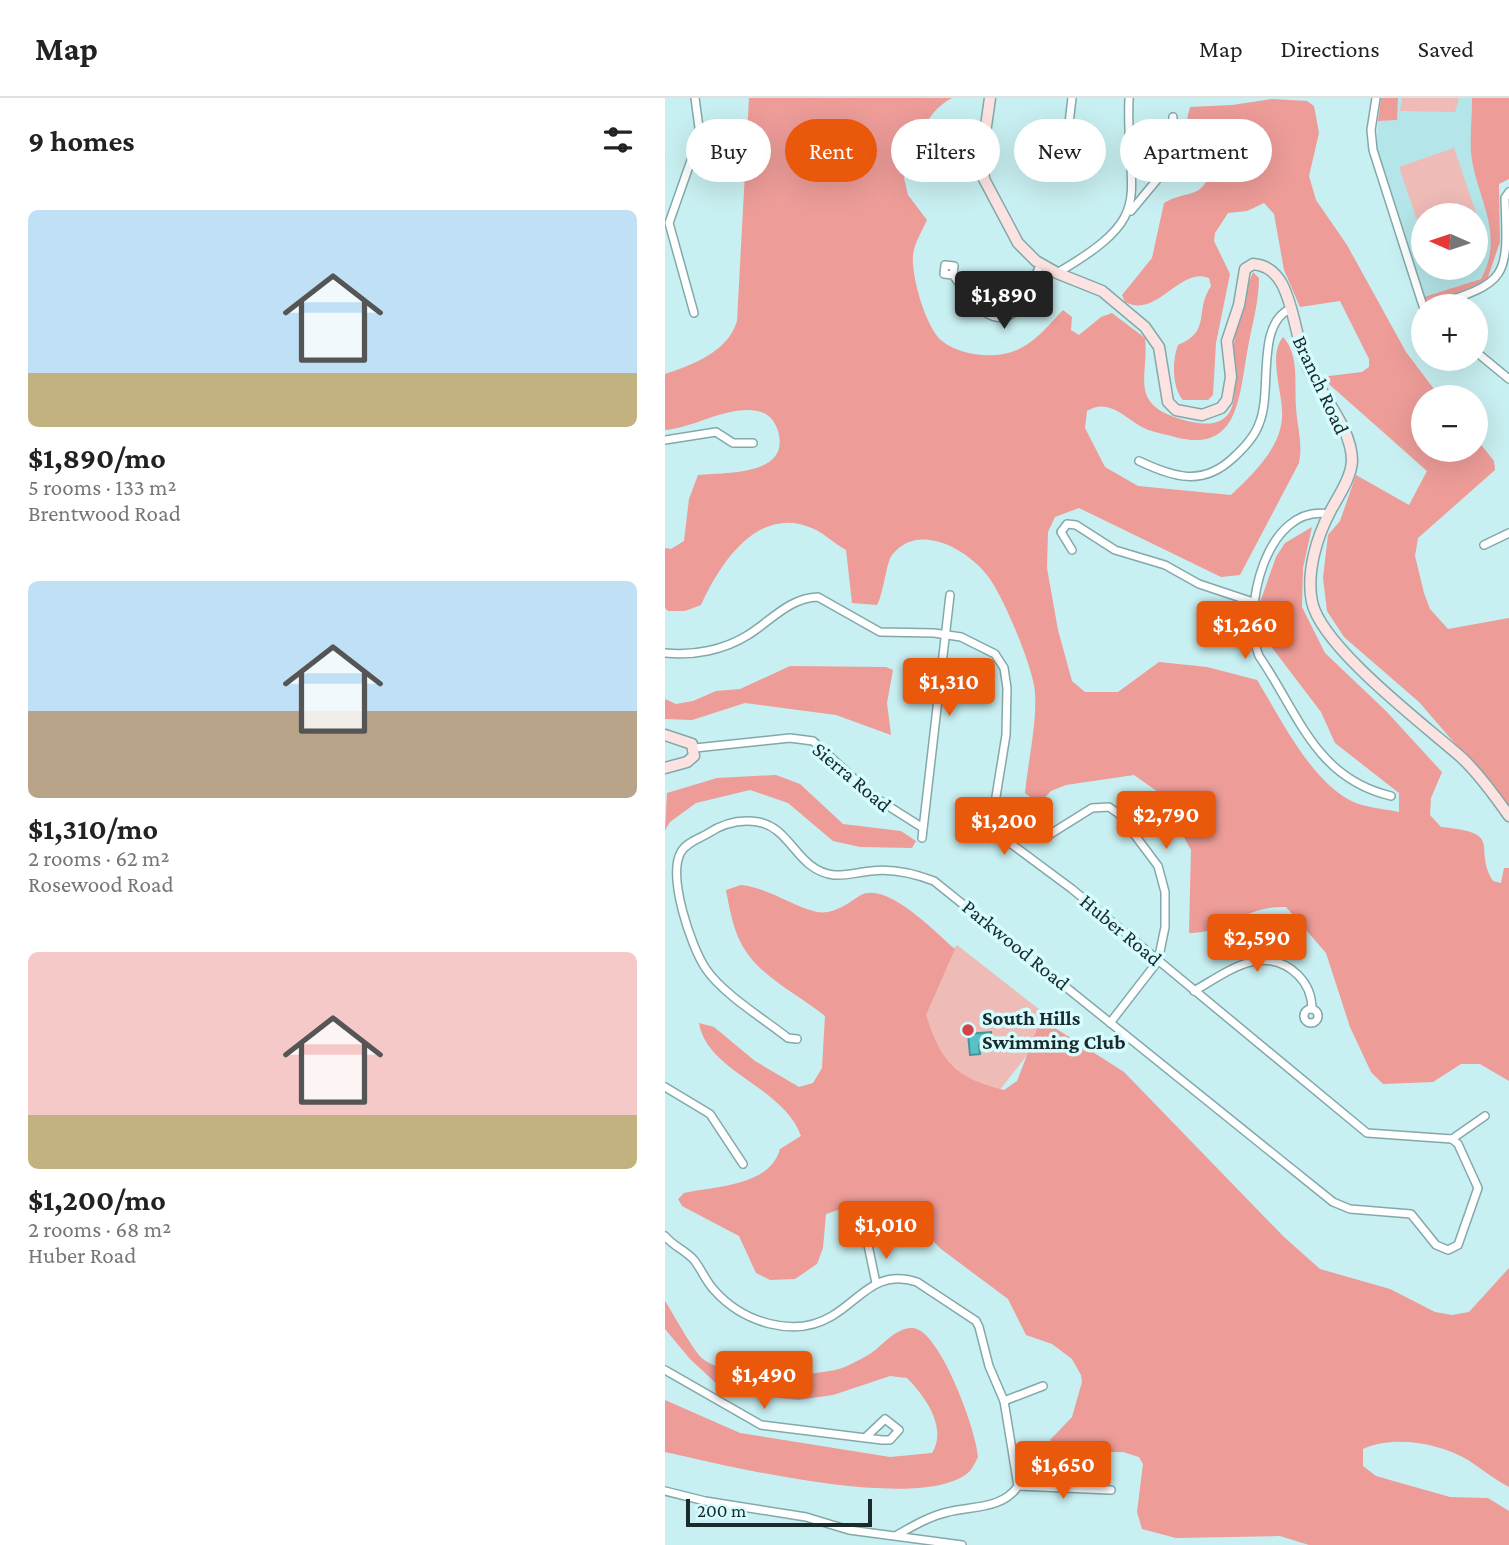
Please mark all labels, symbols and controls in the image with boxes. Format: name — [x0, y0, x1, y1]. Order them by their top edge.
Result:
text: Map — [35, 30, 98, 67]
text: Map — [1199, 35, 1243, 62]
text: Directions — [1281, 35, 1380, 62]
text: Saved — [1418, 35, 1474, 62]
chip: Buy — [686, 119, 771, 182]
chip: Rent — [785, 119, 877, 182]
chip: Filters — [891, 119, 1000, 182]
chip: New — [1014, 119, 1106, 182]
chip: Apartment — [1120, 119, 1272, 182]
icon: filters — [599, 121, 637, 159]
text: 9 homes — [28, 124, 135, 157]
north arrow — [1411, 203, 1487, 280]
map controls — [1411, 203, 1488, 462]
icon: home — [270, 255, 396, 381]
pin: $1,890 — [947, 272, 1061, 331]
text: $1,890 — [971, 281, 1037, 307]
button: + — [1411, 294, 1488, 371]
street label: Branch Road — [1288, 332, 1354, 438]
button: − — [1411, 385, 1488, 462]
text: $1,890/mo — [28, 441, 166, 474]
text: 5 rooms · 133 m² — [28, 474, 176, 500]
text: Brentwood Road — [28, 500, 181, 526]
pin: $1,260 — [1188, 602, 1302, 661]
text: $1,260 — [1213, 611, 1277, 637]
icon: home — [270, 626, 396, 752]
pin: $1,310 — [892, 658, 1006, 718]
text: $1,310 — [919, 668, 979, 694]
street label: Sierra Road — [808, 737, 896, 817]
pin: $2,790 — [1109, 792, 1223, 851]
pin: $1,200 — [947, 798, 1061, 857]
text: $2,790 — [1133, 801, 1199, 827]
text: $1,200 — [971, 807, 1037, 833]
text: $1,310/mo — [28, 812, 158, 845]
text: 2 rooms · 62 m² — [28, 845, 169, 871]
text: Rosewood Road — [28, 871, 174, 897]
street label: Huber Road — [1075, 889, 1167, 971]
street label: Parkwood Road — [958, 895, 1074, 995]
pin: $2,590 — [1200, 914, 1314, 974]
text: $2,590 — [1223, 924, 1291, 950]
icon: home — [270, 997, 396, 1123]
place label: South Hills Swimming Club — [982, 1006, 1126, 1054]
marker: South Hills Swimming Club — [960, 1022, 976, 1038]
text: $1,200/mo — [28, 1183, 166, 1216]
pin: $1,010 — [829, 1202, 943, 1261]
text: $1,010 — [855, 1211, 917, 1237]
text: 2 rooms · 68 m² — [28, 1216, 171, 1242]
text: Huber Road — [28, 1242, 136, 1268]
pin: $1,490 — [707, 1352, 821, 1411]
text: $1,490 — [732, 1361, 796, 1387]
pin: $1,650 — [1006, 1442, 1120, 1501]
text: $1,650 — [1031, 1451, 1095, 1477]
scale bar — [686, 1496, 871, 1528]
text: 200 m — [697, 1500, 746, 1521]

